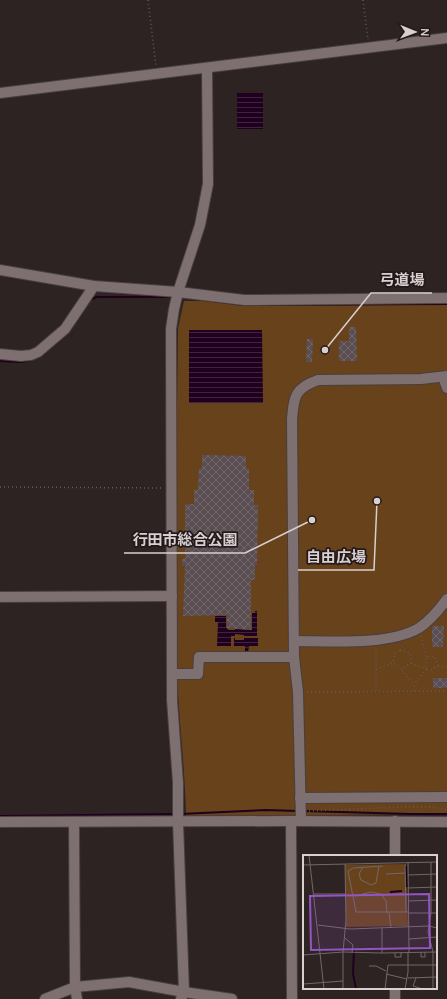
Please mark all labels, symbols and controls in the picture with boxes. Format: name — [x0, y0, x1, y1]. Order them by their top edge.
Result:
north arrow — [395, 12, 435, 52]
text: N — [418, 28, 433, 36]
callout: 弓道場 — [371, 266, 432, 293]
text: 弓道場 — [379, 269, 425, 290]
callout: 行田市総合公園 — [124, 526, 245, 553]
text: 行田市総合公園 — [132, 529, 238, 550]
callout: 自由広場 — [298, 543, 374, 570]
text: 自由広場 — [306, 546, 366, 567]
inset map — [303, 855, 437, 989]

